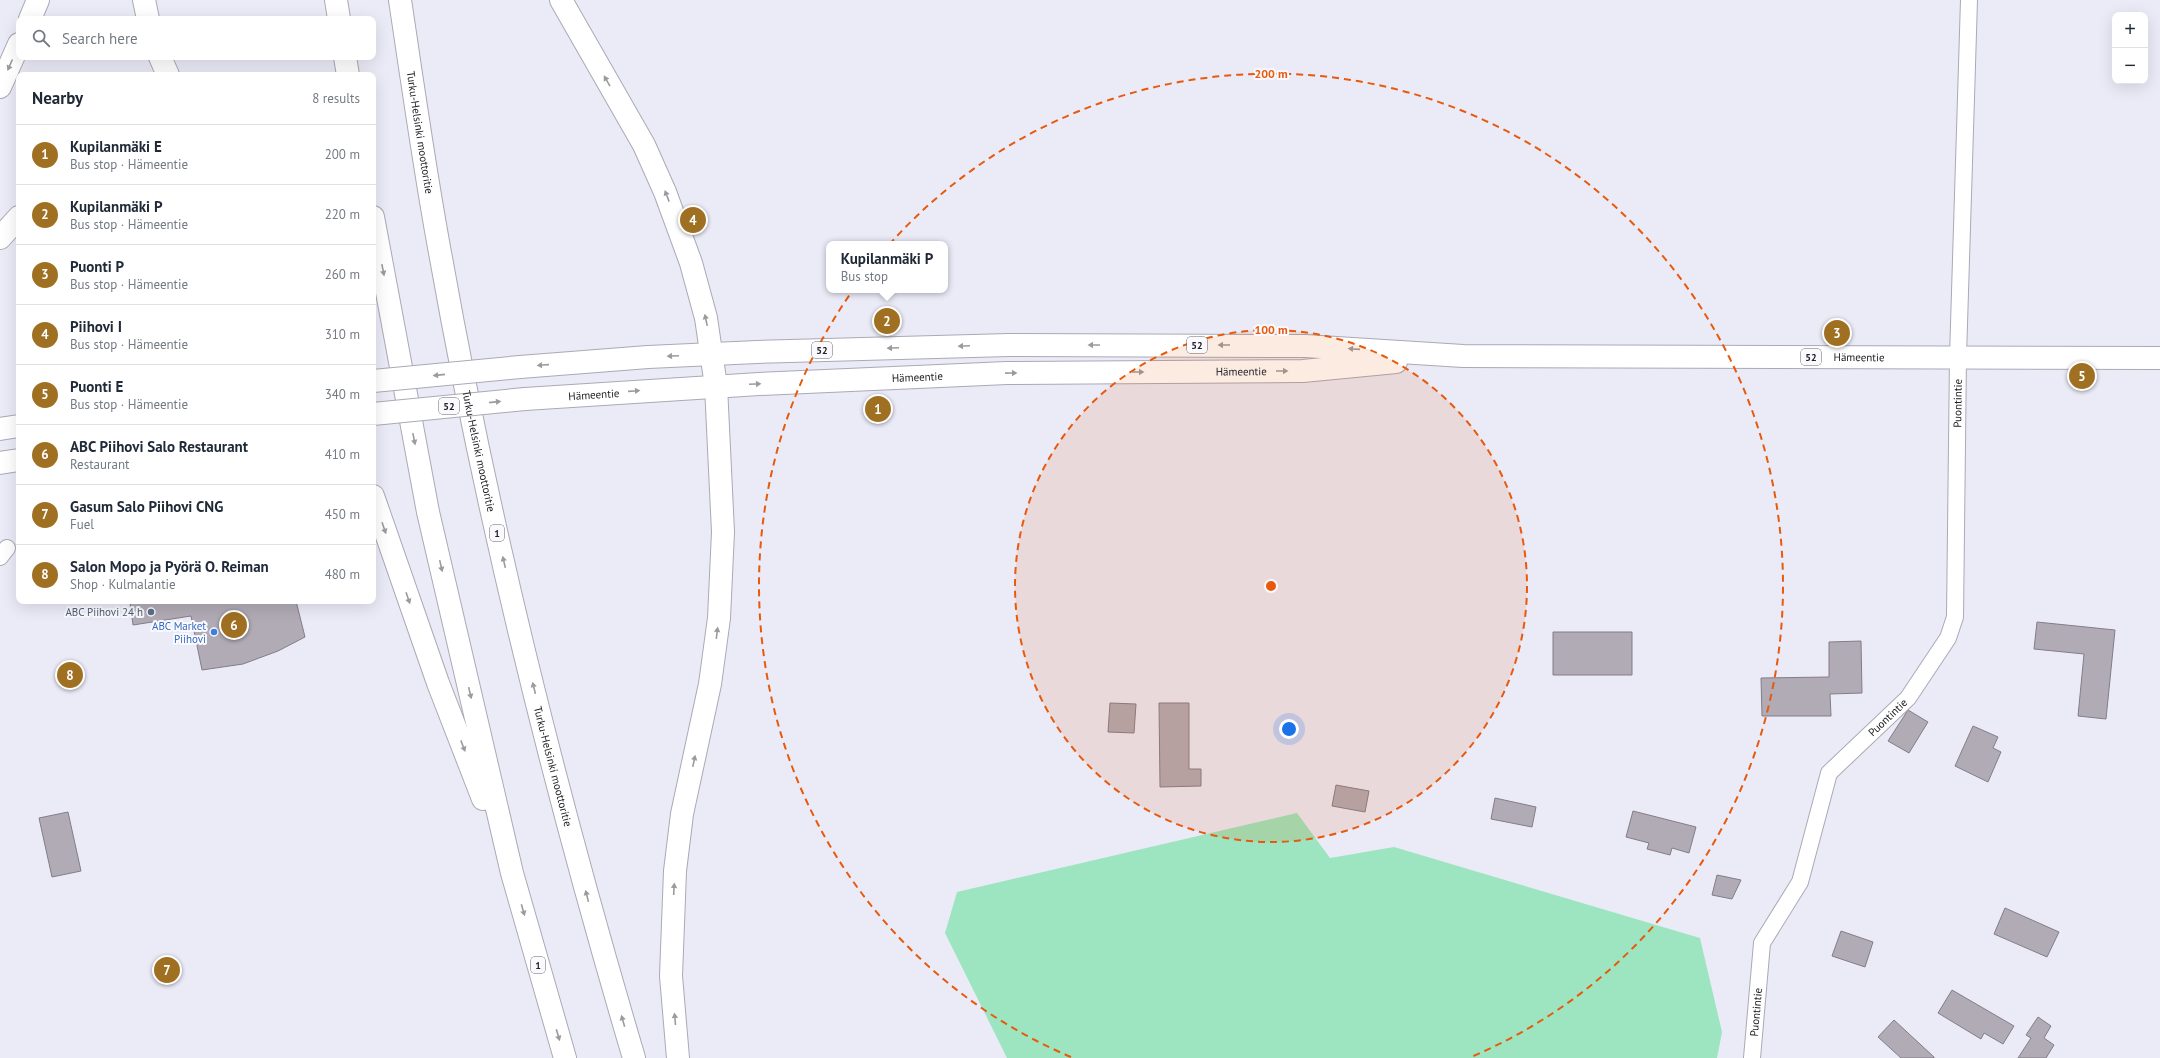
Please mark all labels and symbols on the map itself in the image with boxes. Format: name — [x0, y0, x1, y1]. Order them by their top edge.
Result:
one-way arrow — [6, 60, 12, 72]
text: 200 m — [1254, 66, 1288, 81]
street label: Turku-Helsinki moottoritie — [404, 70, 437, 195]
one-way arrow — [603, 75, 610, 87]
one-way arrow — [663, 189, 669, 201]
pin: 4 — [680, 205, 706, 235]
one-way arrow — [380, 263, 386, 276]
pin: 2 — [874, 306, 900, 336]
one-way arrow — [702, 314, 708, 326]
pin: 3 — [1824, 318, 1850, 348]
text: 100 m — [1254, 322, 1288, 337]
road number: 52 — [1187, 337, 1207, 353]
road number: 52 — [812, 342, 832, 358]
one-way arrow — [1087, 342, 1100, 348]
one-way arrow — [1217, 342, 1230, 348]
one-way arrow — [957, 343, 970, 349]
one-way arrow — [886, 345, 899, 351]
one-way arrow — [1348, 345, 1360, 352]
road number: 52 — [1801, 349, 1821, 365]
street label: Hämeentie — [1833, 350, 1885, 364]
one-way arrow — [667, 352, 679, 359]
one-way arrow — [537, 361, 549, 368]
pin: 5 — [2069, 361, 2095, 391]
street label: Hämeentie — [1216, 364, 1267, 379]
one-way arrow — [1276, 368, 1289, 374]
street label: Hämeentie — [891, 369, 944, 385]
one-way arrow — [1132, 369, 1145, 375]
one-way arrow — [1005, 370, 1018, 376]
one-way arrow — [433, 371, 445, 378]
street label: Puontintie — [1950, 378, 1965, 428]
one-way arrow — [749, 381, 762, 387]
street label: Hämeentie — [568, 386, 620, 403]
one-way arrow — [628, 387, 640, 394]
street label: Turku-Helsinki moottoritie — [459, 389, 499, 514]
pin: 1 — [865, 394, 891, 424]
road number: 52 — [439, 398, 459, 414]
one-way arrow — [489, 399, 501, 405]
one-way arrow — [412, 433, 418, 445]
one-way arrow — [382, 523, 388, 535]
road number: 1 — [490, 525, 504, 541]
one-way arrow — [501, 556, 507, 568]
one-way arrow — [438, 560, 444, 572]
centre of rings — [1264, 579, 1278, 593]
one-way arrow — [406, 592, 412, 604]
place label: ABC Piihovi 24 h — [65, 605, 143, 619]
marker: ABC Piihovi 24 h — [146, 607, 156, 617]
pin: 6 — [221, 610, 247, 640]
place label: ABC Market Piihovi — [152, 619, 206, 646]
marker: ABC Market Piihovi — [209, 627, 219, 637]
one-way arrow — [714, 627, 721, 639]
pin: 8 — [57, 660, 83, 690]
one-way arrow — [530, 682, 536, 695]
one-way arrow — [467, 687, 473, 699]
street label: Puontintie — [1865, 695, 1910, 739]
street label: Turku-Helsinki moottoritie — [531, 705, 575, 829]
your location — [1279, 719, 1299, 739]
one-way arrow — [460, 741, 466, 753]
one-way arrow — [691, 755, 697, 767]
one-way arrow — [671, 883, 678, 895]
one-way arrow — [584, 889, 590, 901]
one-way arrow — [520, 904, 526, 917]
pin: 7 — [154, 955, 180, 985]
road number: 1 — [531, 957, 545, 973]
street label: Puontintie — [1747, 987, 1765, 1037]
one-way arrow — [671, 1013, 678, 1025]
one-way arrow — [620, 1014, 626, 1026]
one-way arrow — [555, 1030, 561, 1042]

